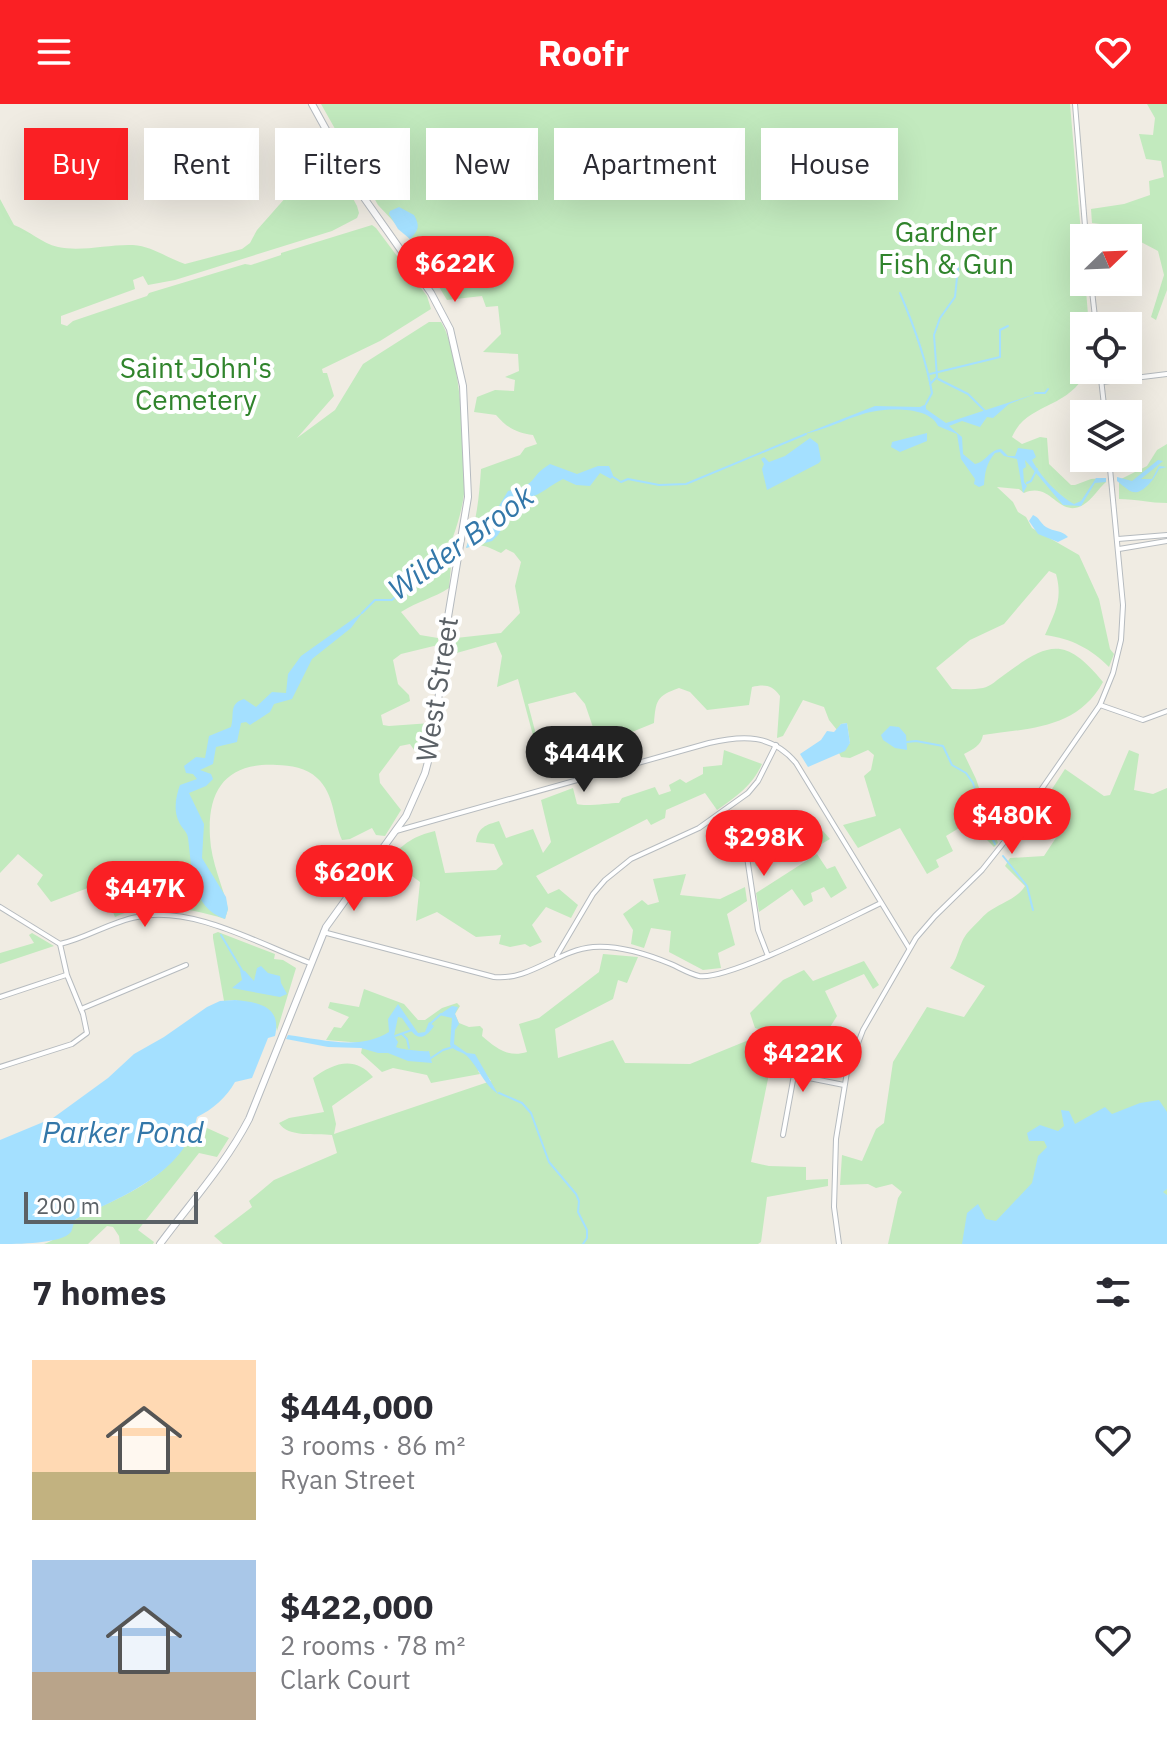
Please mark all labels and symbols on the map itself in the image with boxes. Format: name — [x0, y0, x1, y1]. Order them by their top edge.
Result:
park label: Gardner Fish & Gun — [878, 213, 1014, 282]
north arrow — [1070, 224, 1142, 296]
pin: $622K — [399, 236, 511, 304]
park label: Saint John's Cemetery — [120, 349, 272, 418]
water label: Wilder Brook — [380, 476, 541, 608]
street label: West Street — [407, 614, 466, 764]
pin: $444K — [528, 726, 640, 794]
pin: $480K — [956, 788, 1068, 856]
pin: $298K — [708, 810, 820, 878]
pin: $620K — [298, 845, 410, 913]
pin: $447K — [89, 861, 201, 929]
pin: $422K — [747, 1026, 859, 1094]
water label: Parker Pond — [42, 1112, 205, 1151]
scale bar — [24, 1188, 198, 1224]

